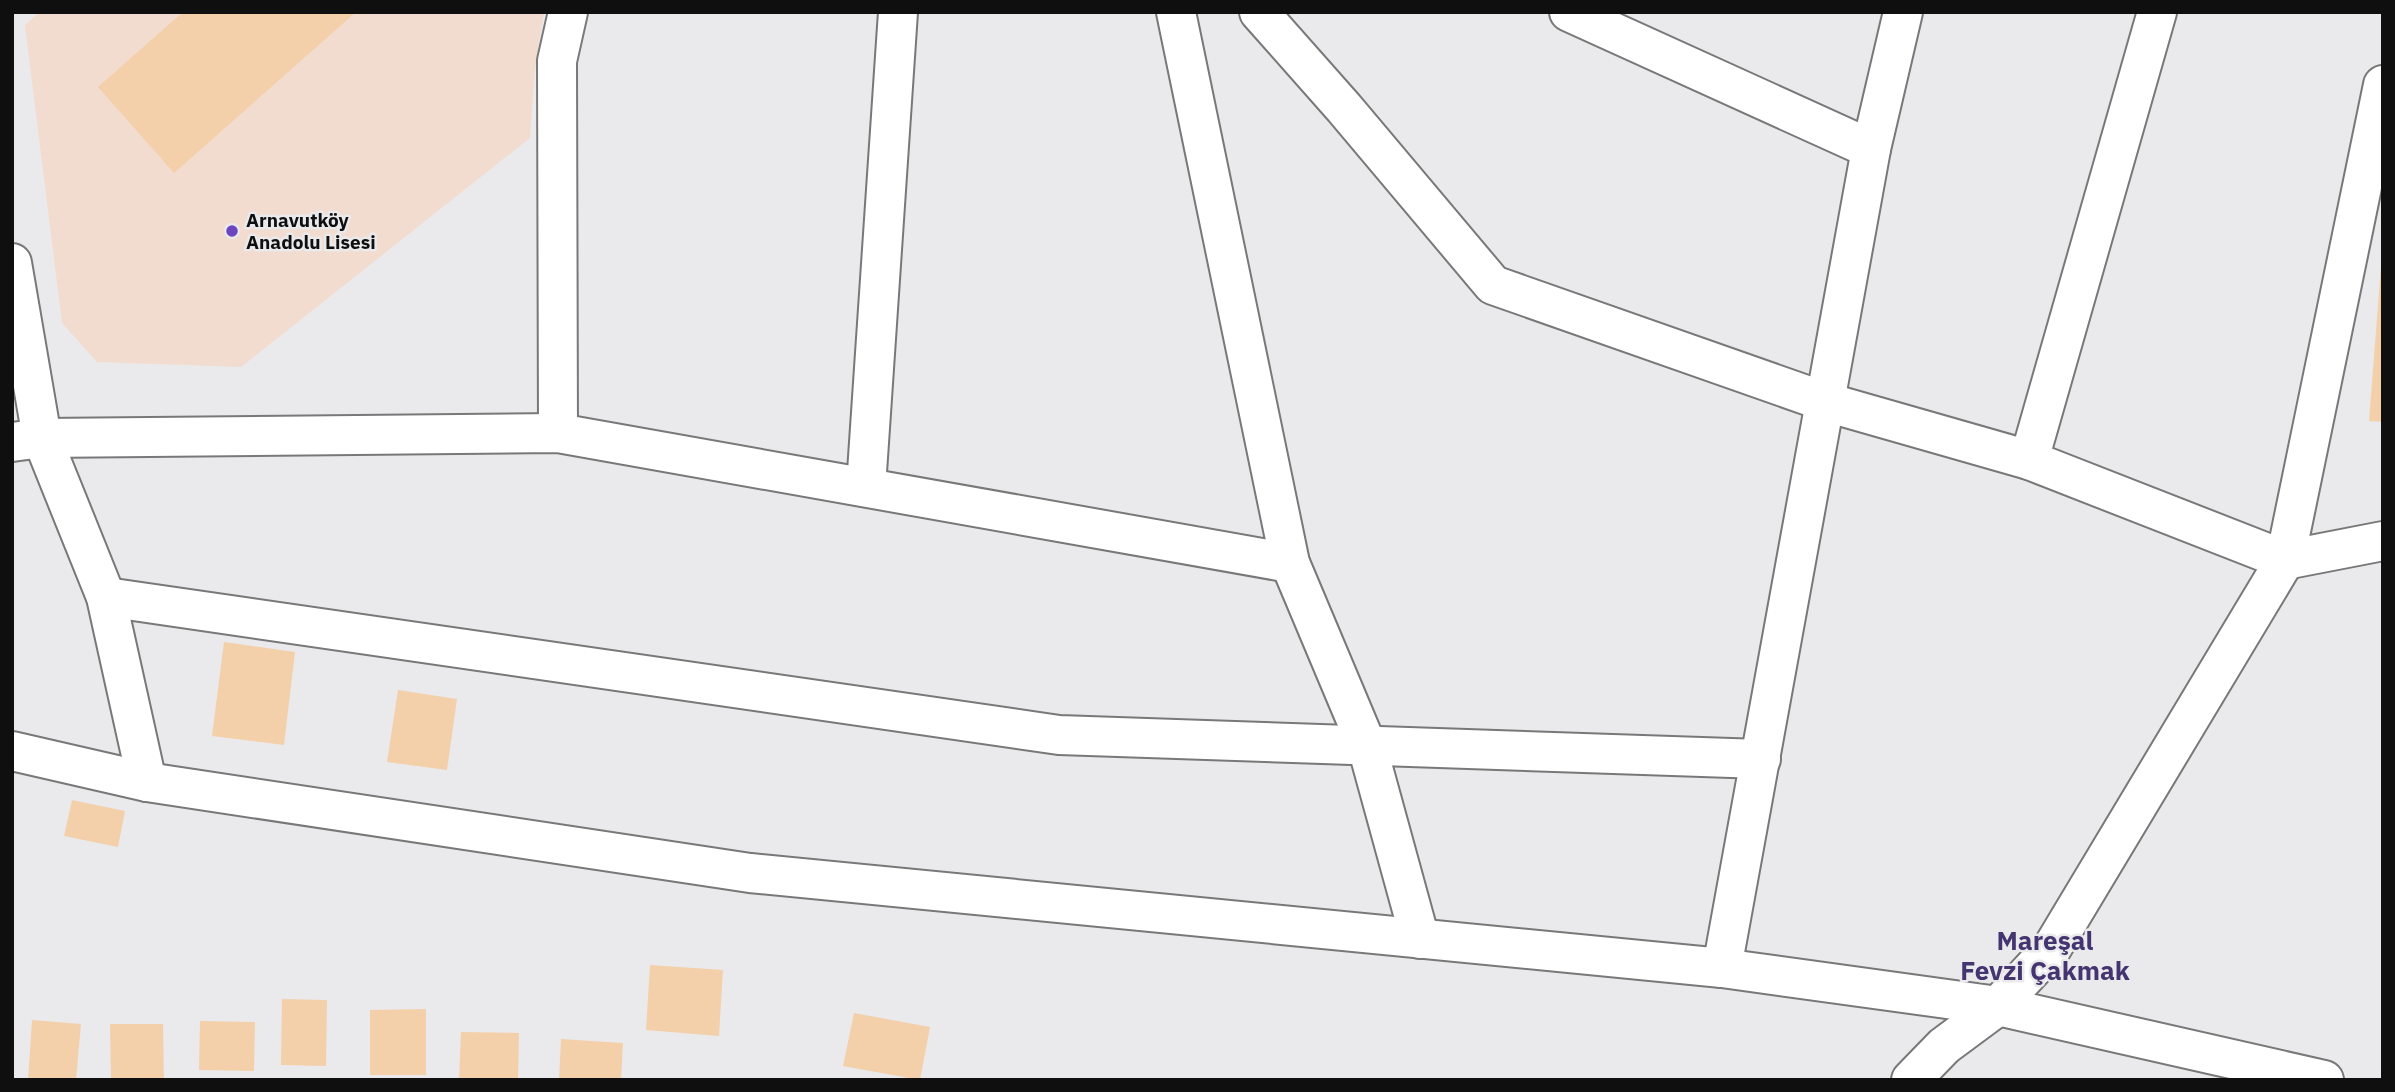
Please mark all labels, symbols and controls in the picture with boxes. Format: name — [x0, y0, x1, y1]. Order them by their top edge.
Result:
place label: Arnavutköy Anadolu Lisesi — [246, 208, 376, 254]
marker: Arnavutköy Anadolu Lisesi — [224, 223, 240, 239]
district label: Mareşal Fevzi Çakmak — [1960, 923, 2130, 987]

